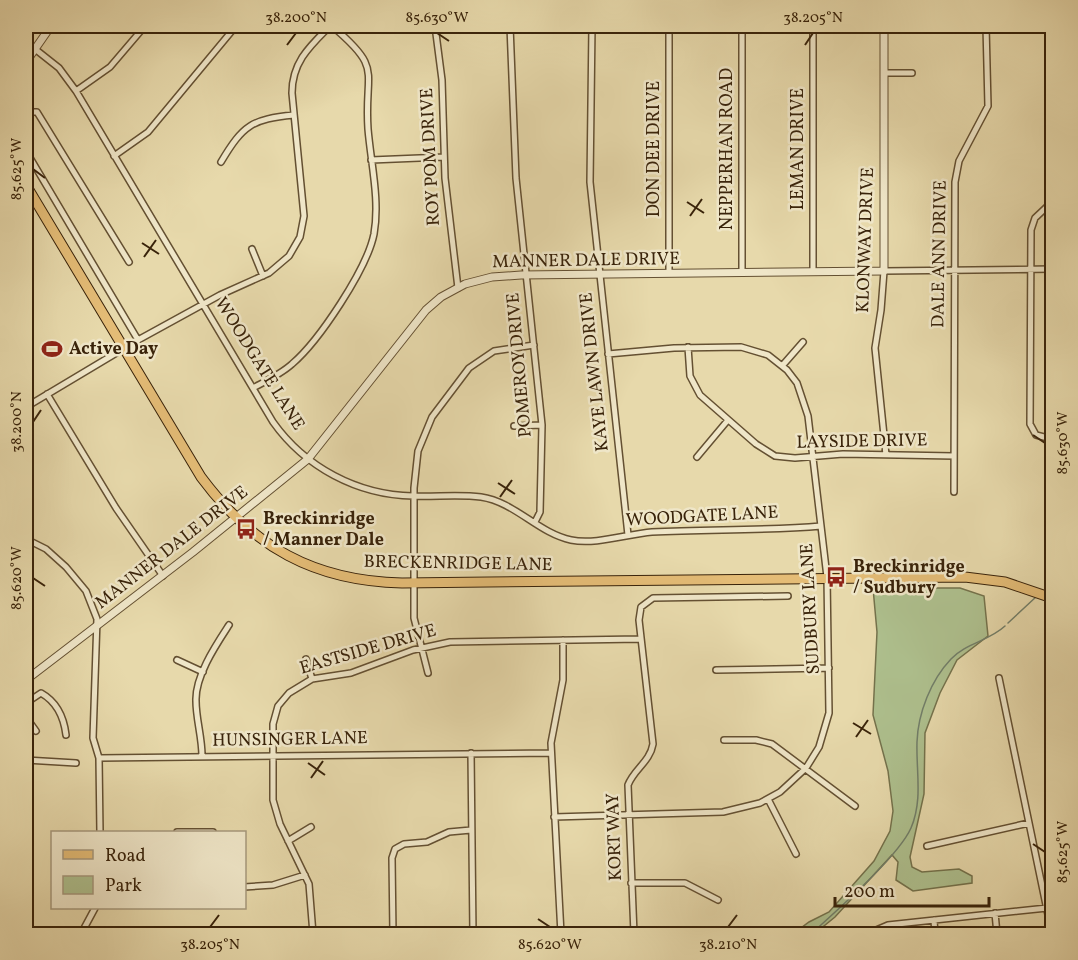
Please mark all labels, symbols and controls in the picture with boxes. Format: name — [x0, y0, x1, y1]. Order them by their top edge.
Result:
text: 38.200°N — [265, 8, 327, 29]
text: 85.630°W — [405, 8, 469, 29]
text: 38.205°N — [783, 8, 843, 29]
street label: NEPPERHAN ROAD — [715, 68, 740, 230]
street label: DON DEE DRIVE — [642, 81, 667, 217]
street label: ROY POM DRIVE — [415, 87, 447, 227]
street label: LEMAN DRIVE — [786, 88, 811, 210]
text: 85.625°W — [7, 138, 28, 200]
street label: KLONWAY DRIVE — [851, 167, 881, 313]
street label: DALE ANN DRIVE — [926, 180, 954, 328]
street label: MANNER DALE DRIVE — [492, 247, 680, 275]
street label: POMEROY DRIVE — [501, 291, 539, 439]
street label: KAYE LAWN DRIVE — [574, 291, 616, 453]
street label: WOODGATE LANE — [208, 293, 310, 436]
sports icon: Active Day — [40, 337, 64, 361]
place label: Active Day — [69, 337, 158, 362]
text: 38.200°N — [7, 391, 28, 453]
text: 85.630°W — [1053, 411, 1074, 475]
street label: LAYSIDE DRIVE — [796, 428, 928, 456]
street label: MANNER DALE DRIVE — [90, 480, 254, 616]
street label: WOODGATE LANE — [625, 501, 779, 533]
place label: Breckinridge / Manner Dale — [263, 507, 384, 553]
bus stop icon: Breckinridge / Manner Dale — [234, 517, 258, 541]
street label: SUDBURY LANE — [795, 543, 827, 675]
text: 85.620°W — [7, 546, 28, 610]
street label: BRECKENRIDGE LANE — [363, 550, 553, 578]
place label: Breckinridge / Sudbury — [853, 555, 965, 601]
bus stop icon: Breckinridge / Sudbury — [824, 565, 848, 589]
street label: EASTSIDE DRIVE — [297, 618, 439, 681]
street label: HUNSINGER LANE — [212, 726, 368, 754]
street label: KORT WAY — [601, 793, 629, 881]
text: 85.625°W — [1053, 821, 1074, 883]
legend — [51, 831, 246, 909]
text: Road — [105, 844, 146, 869]
scale bar — [835, 870, 990, 908]
text: Park — [105, 874, 142, 899]
text: 200 m — [844, 880, 895, 905]
text: 38.205°N — [180, 935, 240, 956]
text: 85.620°W — [518, 935, 582, 956]
text: 38.210°N — [699, 935, 757, 956]

